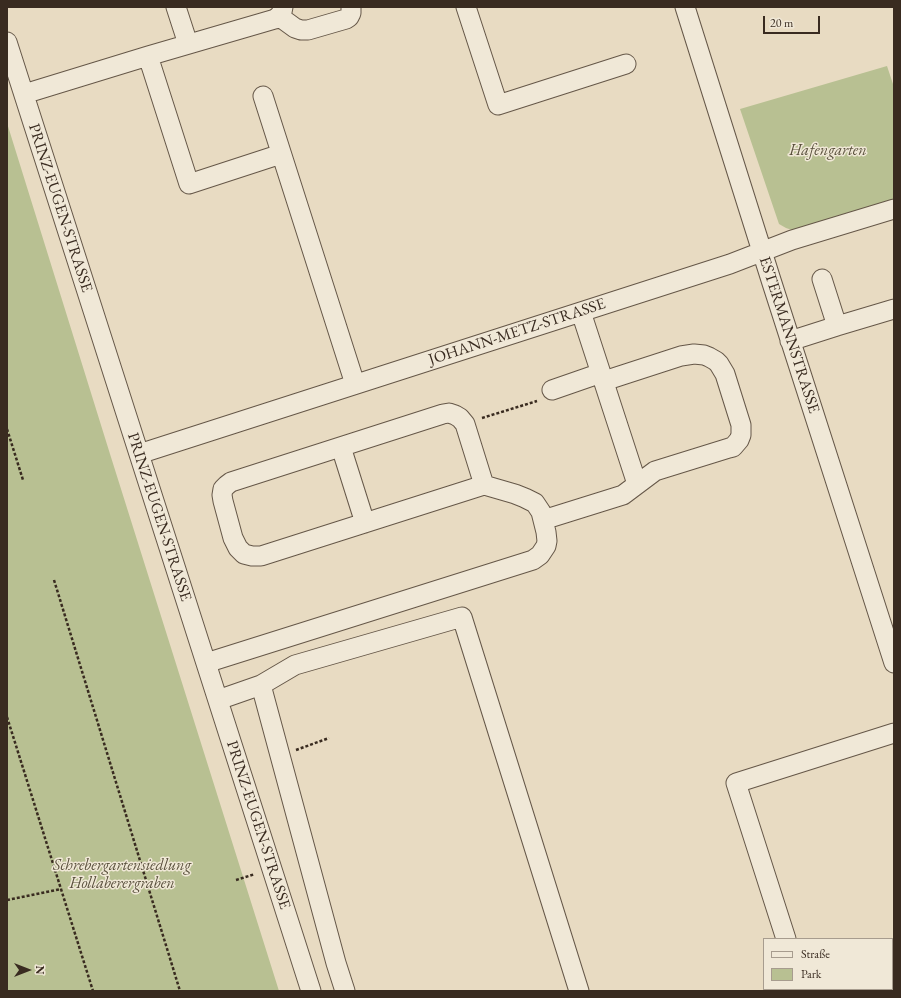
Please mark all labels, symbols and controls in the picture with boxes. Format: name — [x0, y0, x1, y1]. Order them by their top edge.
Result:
scale bar — [765, 8, 822, 34]
text: 20 m — [770, 15, 793, 31]
street label: PRINZ-EUGEN-STRASSE — [24, 121, 96, 295]
park label: Hafengarten — [789, 141, 867, 161]
street label: ESTERMANNSTRASSE — [755, 254, 823, 416]
street label: JOHANN-METZ-STRASSE — [426, 294, 608, 370]
street label: PRINZ-EUGEN-STRASSE — [123, 430, 195, 604]
street label: PRINZ-EUGEN-STRASSE — [222, 738, 294, 912]
park label: Schrebergartensiedlung Hollaberergraben — [53, 856, 191, 894]
legend — [763, 938, 893, 990]
text: Straße — [801, 946, 830, 962]
north arrow — [8, 950, 48, 990]
text: N — [33, 966, 47, 974]
text: Park — [801, 966, 821, 982]

